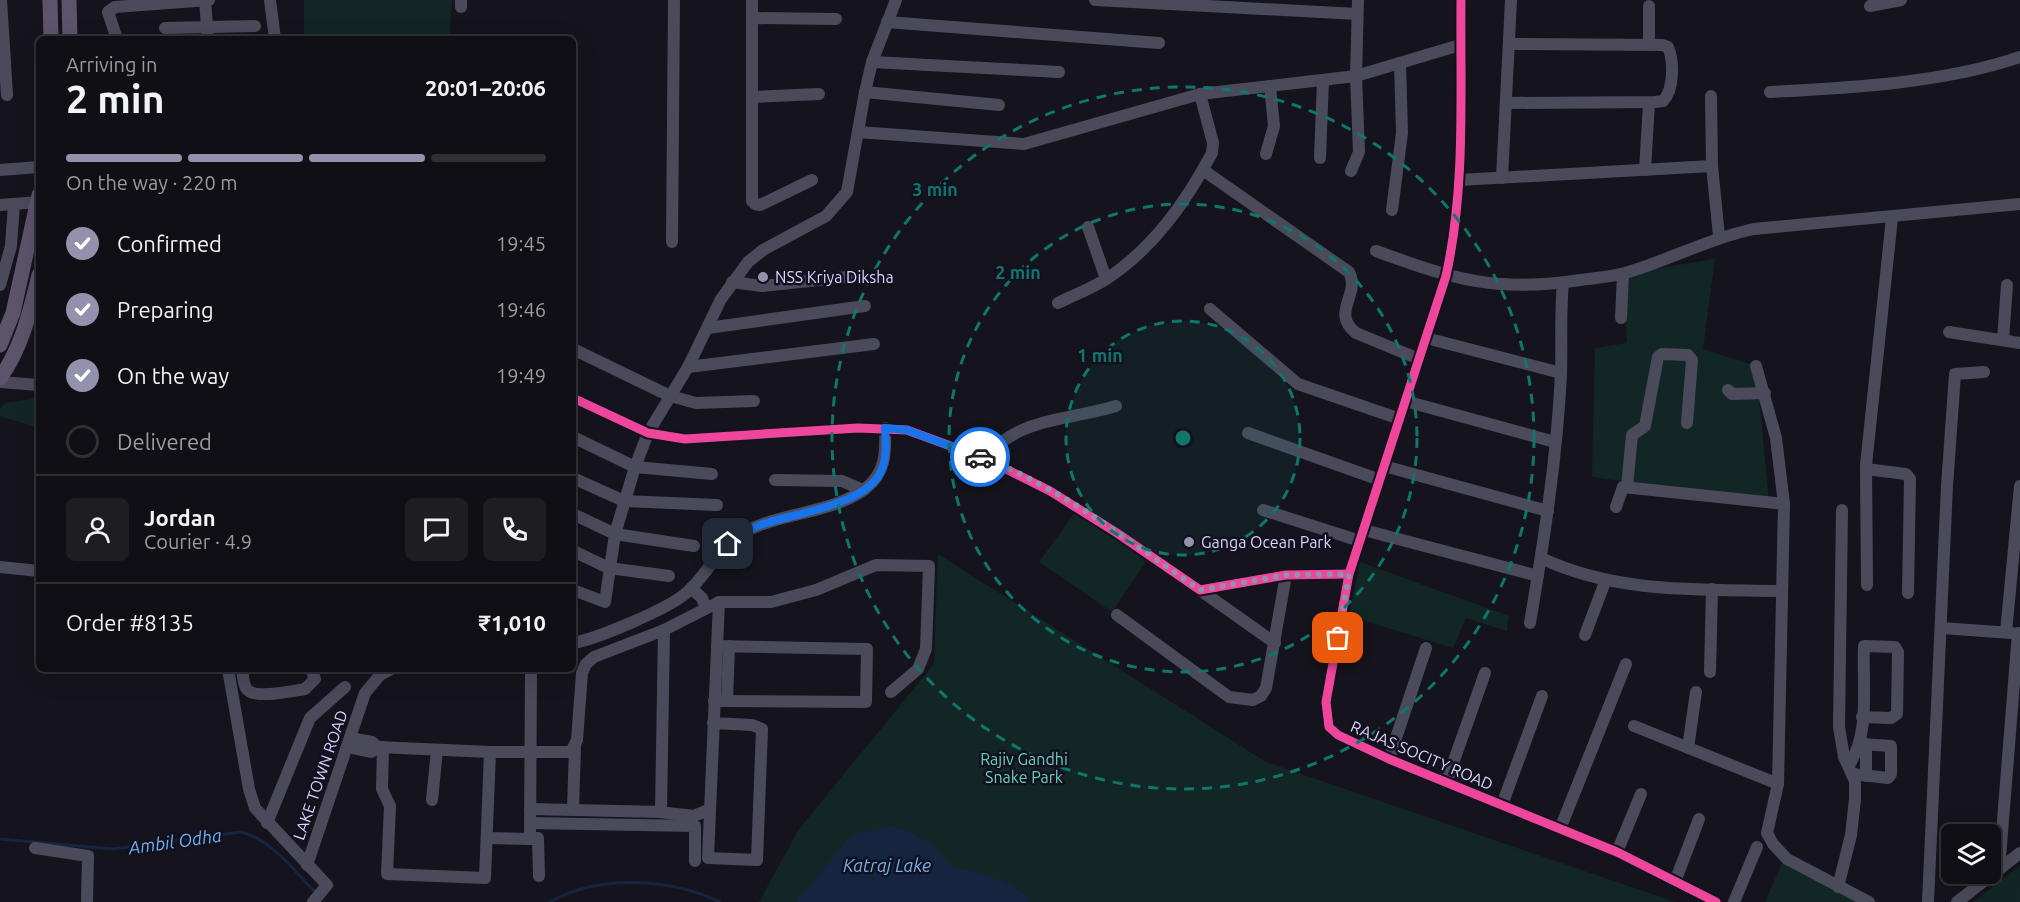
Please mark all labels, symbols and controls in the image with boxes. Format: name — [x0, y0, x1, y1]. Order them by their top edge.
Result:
text: Arriving in — [66, 53, 157, 76]
text: 20:01–20:06 — [425, 75, 546, 100]
text: 2 min — [66, 77, 165, 120]
text: On the way · 220 m — [66, 171, 238, 194]
text: 3 min — [912, 179, 958, 199]
icon: check — [66, 227, 99, 260]
text: Confirmed — [117, 231, 222, 256]
text: 19:45 — [496, 232, 546, 255]
text: 2 min — [995, 262, 1041, 282]
place label: NSS Kriya Diksha — [775, 268, 894, 286]
marker: NSS Kriya Diksha — [756, 270, 770, 284]
icon: check — [66, 293, 99, 326]
text: Preparing — [117, 297, 214, 322]
text: 19:46 — [496, 298, 546, 321]
text: 1 min — [1077, 345, 1123, 365]
icon: check — [66, 359, 99, 392]
text: On the way — [117, 363, 229, 388]
text: 19:49 — [496, 364, 546, 387]
courier — [950, 427, 1010, 487]
centre of rings — [1173, 428, 1193, 448]
text: Delivered — [117, 429, 212, 454]
icon: car — [964, 441, 997, 474]
button: person — [66, 498, 129, 561]
button: chat — [405, 498, 468, 561]
button: phone — [483, 498, 546, 561]
text: Jordan — [144, 505, 216, 530]
pin — [702, 518, 753, 569]
icon: home — [711, 527, 744, 560]
text: Courier · 4.9 — [144, 530, 252, 553]
place label: Ganga Ocean Park — [1201, 533, 1332, 551]
marker: Ganga Ocean Park — [1182, 535, 1196, 549]
text: Order #8135 — [66, 610, 194, 635]
text: ₹1,010 — [479, 610, 546, 635]
pin — [1312, 612, 1363, 663]
icon: bag — [1321, 621, 1354, 654]
street label: LAKE TOWN ROAD — [289, 708, 351, 842]
street label: RAJAS SOCITY ROAD — [1348, 717, 1496, 793]
park label: Rajiv Gandhi Snake Park — [980, 750, 1068, 786]
map controls — [1941, 824, 2001, 884]
button: layers — [1941, 824, 2001, 884]
water label: Ambil Odha — [126, 825, 223, 858]
water label: Katraj Lake — [843, 855, 931, 875]

